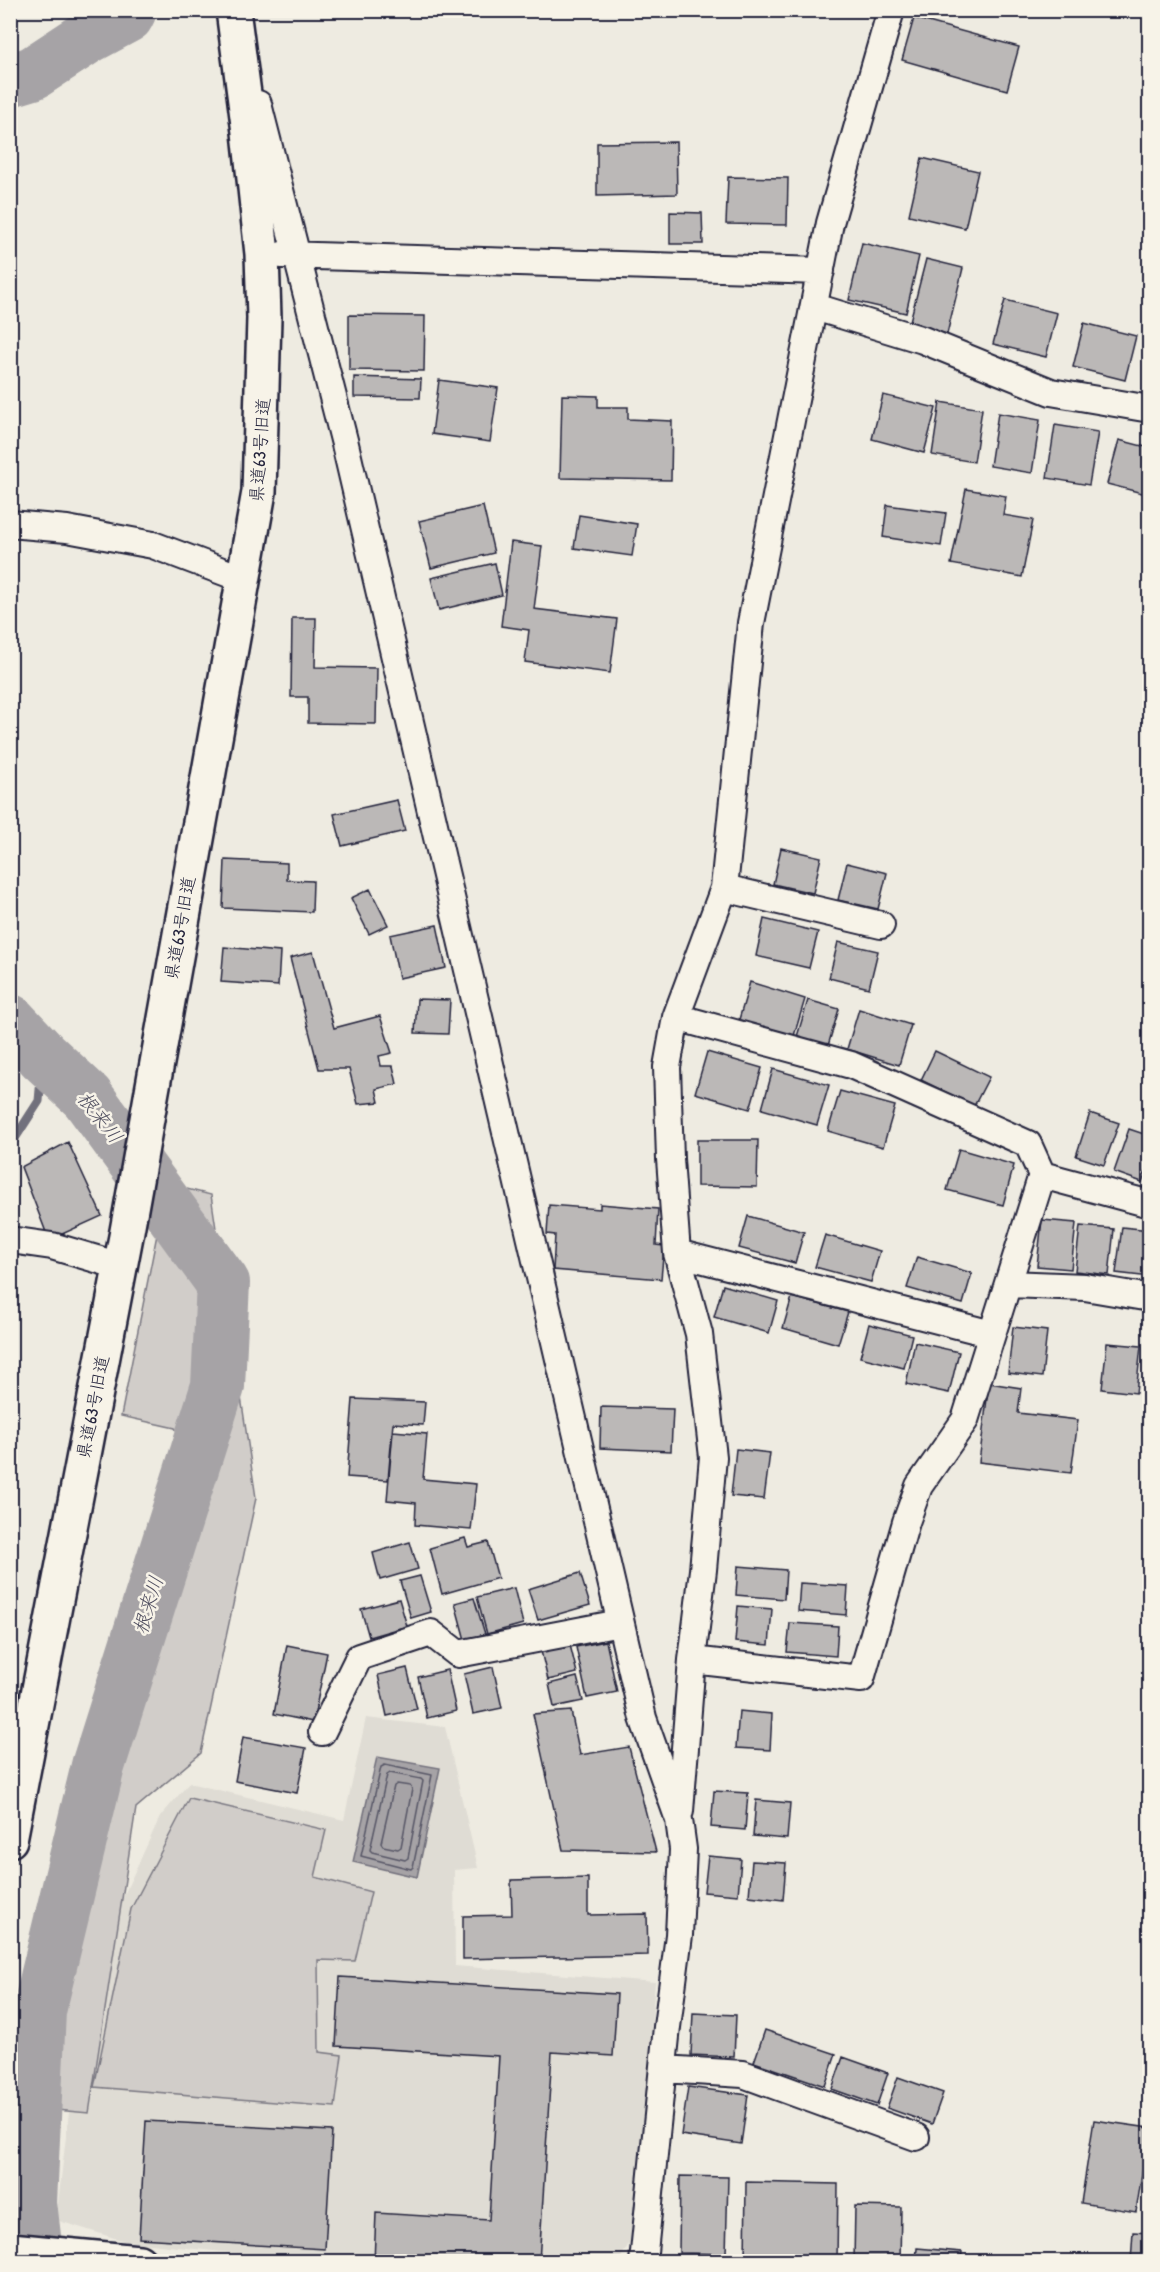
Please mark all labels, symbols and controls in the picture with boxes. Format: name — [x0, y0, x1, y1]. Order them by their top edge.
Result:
street label: 県道63号旧道 — [243, 397, 276, 503]
street label: 県道63号旧道 — [158, 874, 201, 982]
water label: 根来川 — [71, 1085, 130, 1149]
street label: 県道63号旧道 — [70, 1353, 115, 1461]
water label: 根来川 — [126, 1572, 169, 1637]

